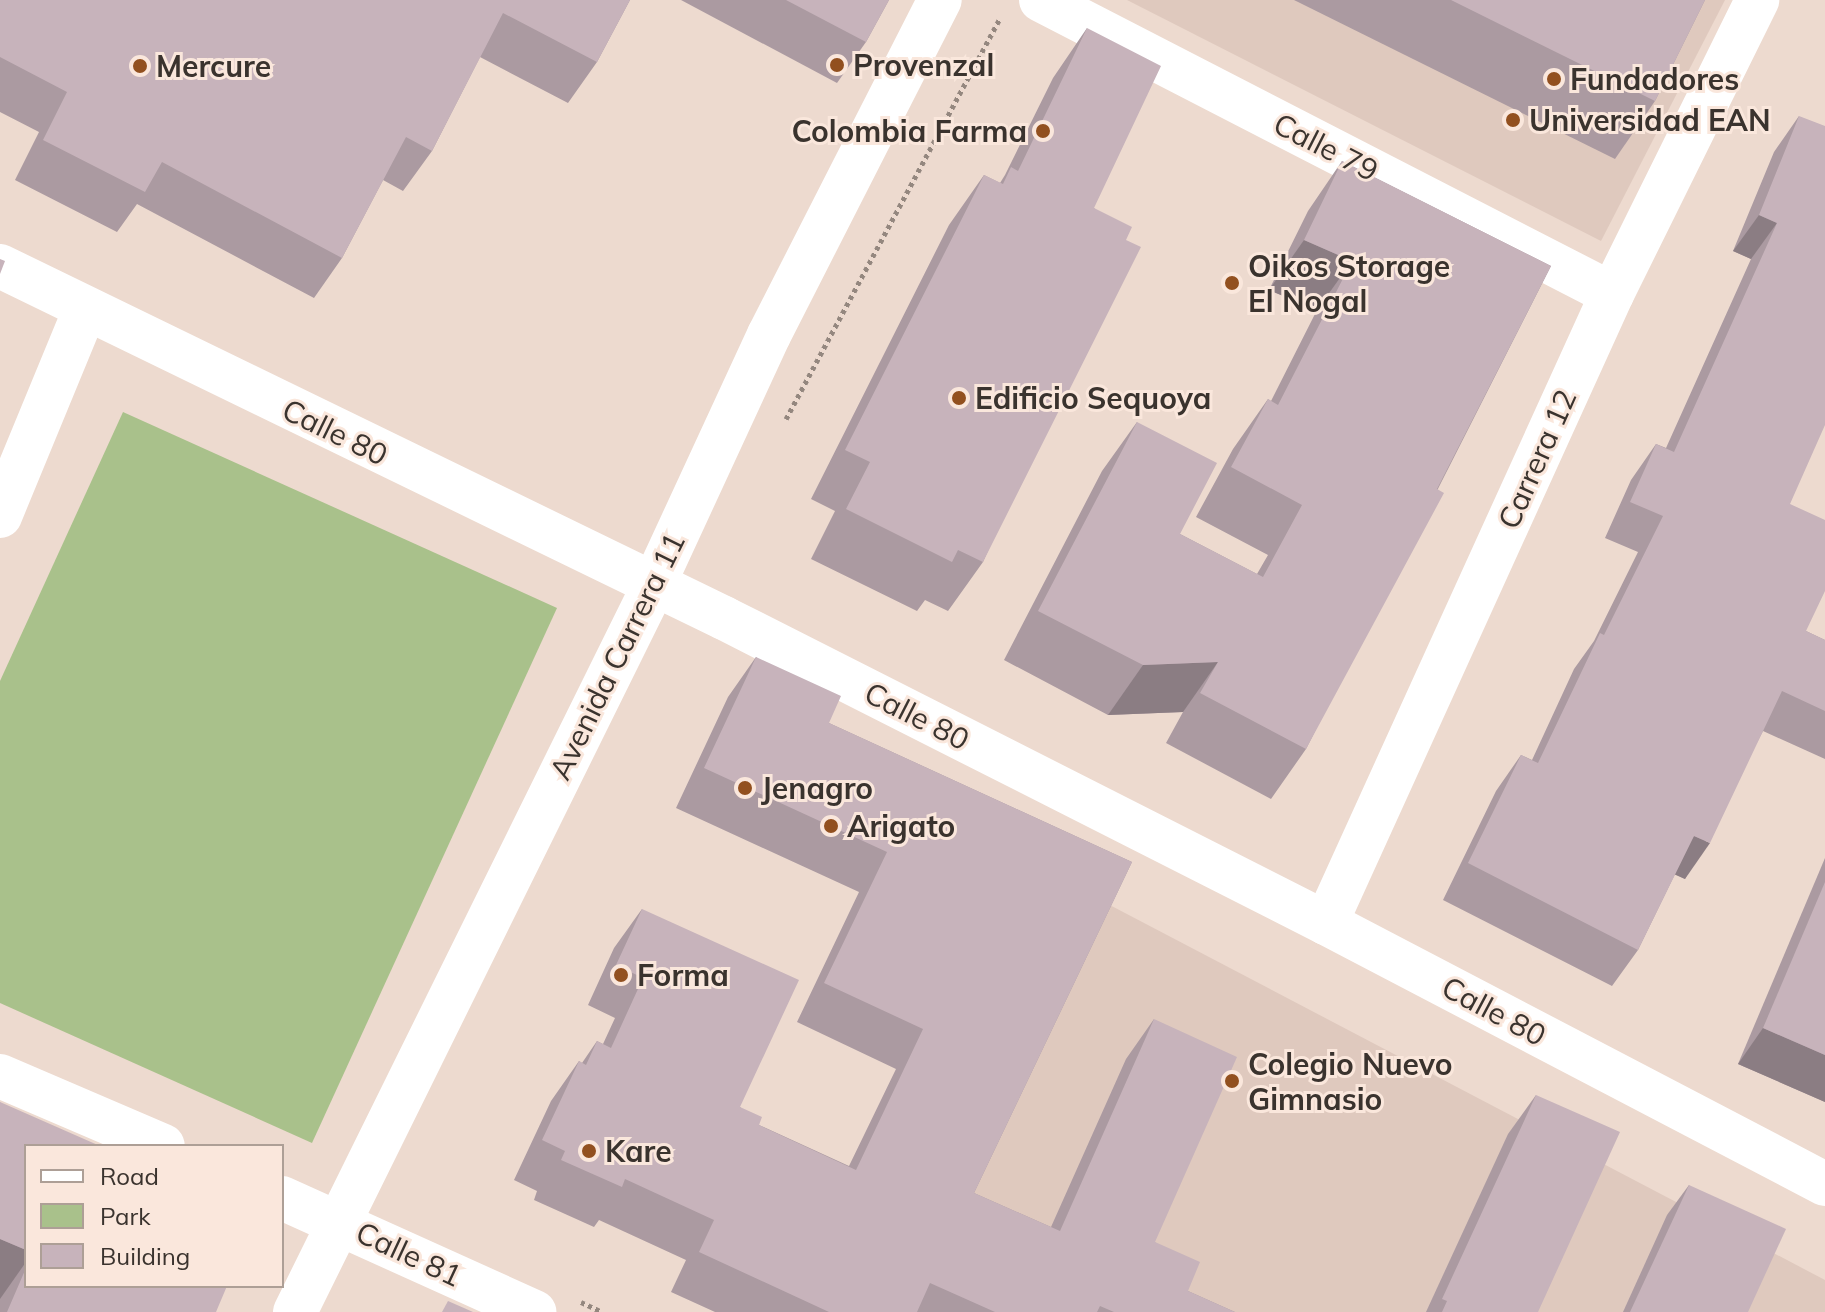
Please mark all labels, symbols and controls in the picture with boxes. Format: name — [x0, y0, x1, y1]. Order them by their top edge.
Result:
place label: Provenzal — [853, 47, 994, 83]
place label: Mercure — [156, 48, 271, 84]
marker: Provenzal — [828, 56, 846, 74]
marker: Mercure — [131, 57, 149, 75]
place label: Fundadores — [1570, 61, 1739, 97]
marker: Fundadores — [1545, 70, 1563, 88]
place label: Universidad EAN — [1529, 102, 1771, 138]
street label: Calle 79 — [1268, 105, 1384, 189]
marker: Universidad EAN — [1504, 111, 1522, 129]
place label: Colombia Farma — [791, 113, 1027, 149]
marker: Colombia Farma — [1034, 122, 1052, 140]
place label: Oikos Storage El Nogal — [1248, 248, 1450, 318]
marker: Oikos Storage El Nogal — [1223, 274, 1241, 292]
place label: Edificio Sequoya — [975, 380, 1211, 416]
street label: Carrera 12 — [1490, 384, 1584, 534]
marker: Edificio Sequoya — [950, 389, 968, 407]
street label: Calle 80 — [277, 391, 393, 473]
street label: Avenida Carrera 11 — [542, 527, 692, 785]
street label: Calle 80 — [859, 674, 975, 758]
place label: Jenagro — [761, 770, 873, 806]
marker: Jenagro — [736, 779, 754, 797]
place label: Arigato — [847, 808, 955, 844]
marker: Arigato — [822, 817, 840, 835]
place label: Forma — [637, 957, 729, 993]
marker: Forma — [612, 966, 630, 984]
street label: Calle 80 — [1436, 969, 1552, 1053]
place label: Colegio Nuevo Gimnasio — [1248, 1046, 1453, 1116]
marker: Colegio Nuevo Gimnasio — [1223, 1072, 1241, 1090]
place label: Kare — [605, 1133, 672, 1169]
marker: Kare — [580, 1142, 598, 1160]
legend — [24, 1144, 284, 1288]
text: Road — [100, 1161, 159, 1191]
text: Park — [100, 1201, 151, 1231]
street label: Calle 81 — [350, 1214, 468, 1294]
text: Building — [100, 1241, 190, 1271]

